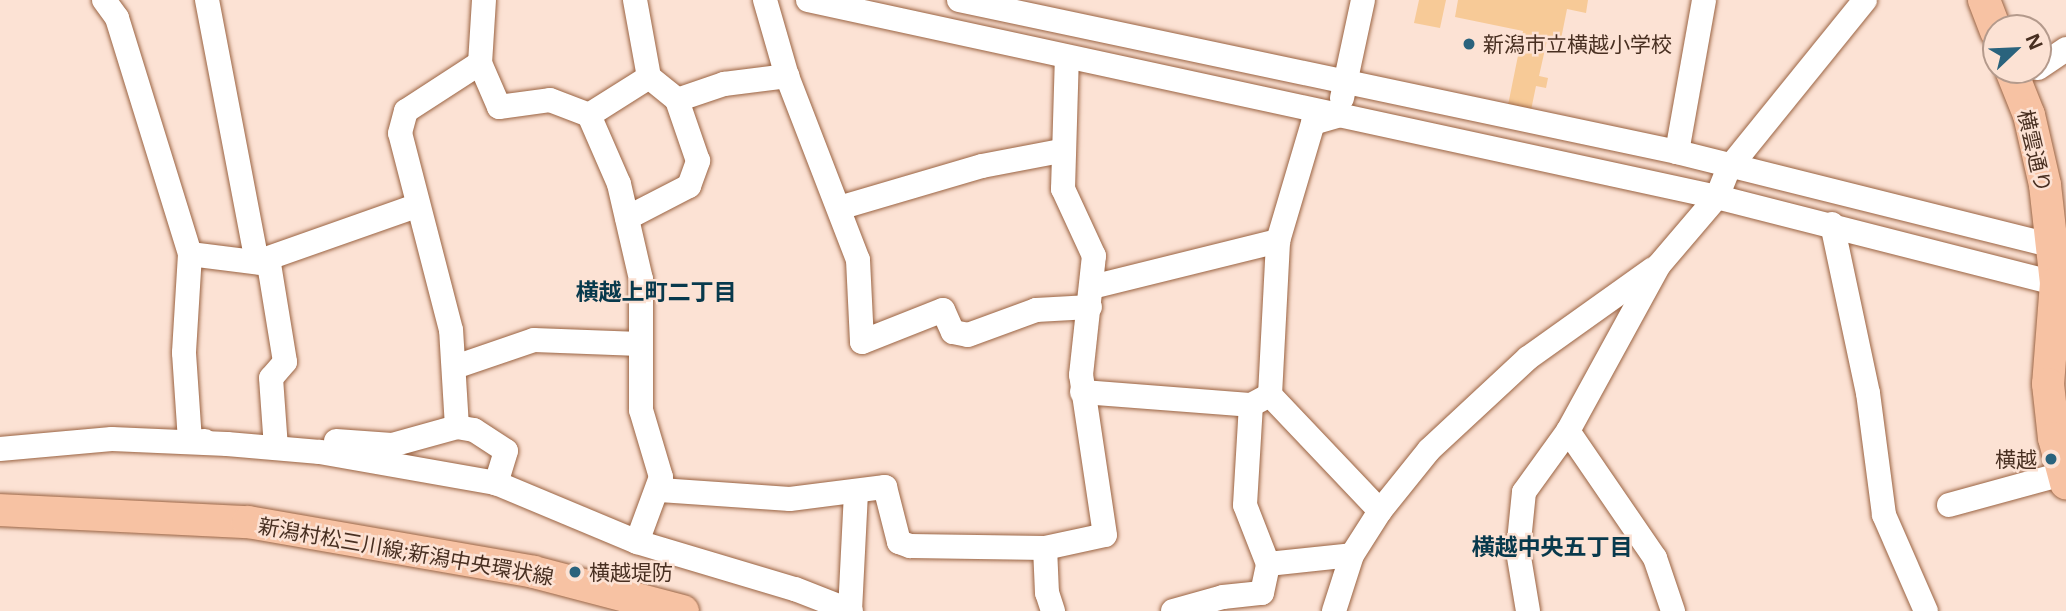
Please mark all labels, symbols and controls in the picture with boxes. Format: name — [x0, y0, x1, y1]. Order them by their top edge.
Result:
north arrow — [1982, 14, 2052, 84]
text: N — [2020, 29, 2049, 54]
place label: 新潟市立横越小学校 — [1483, 31, 1672, 57]
marker: 新潟市立横越小学校 — [1461, 36, 1477, 52]
street label: 横雲通り — [2013, 107, 2057, 195]
district label: 横越上町二丁目 — [576, 277, 736, 305]
place label: 横越 — [1995, 446, 2037, 472]
marker: 横越 — [2043, 451, 2059, 467]
street label: 新潟村松三川線;新潟中央環状線 — [256, 513, 556, 589]
district label: 横越中央五丁目 — [1472, 532, 1632, 560]
place label: 横越堤防 — [589, 559, 673, 585]
marker: 横越堤防 — [567, 564, 583, 580]

